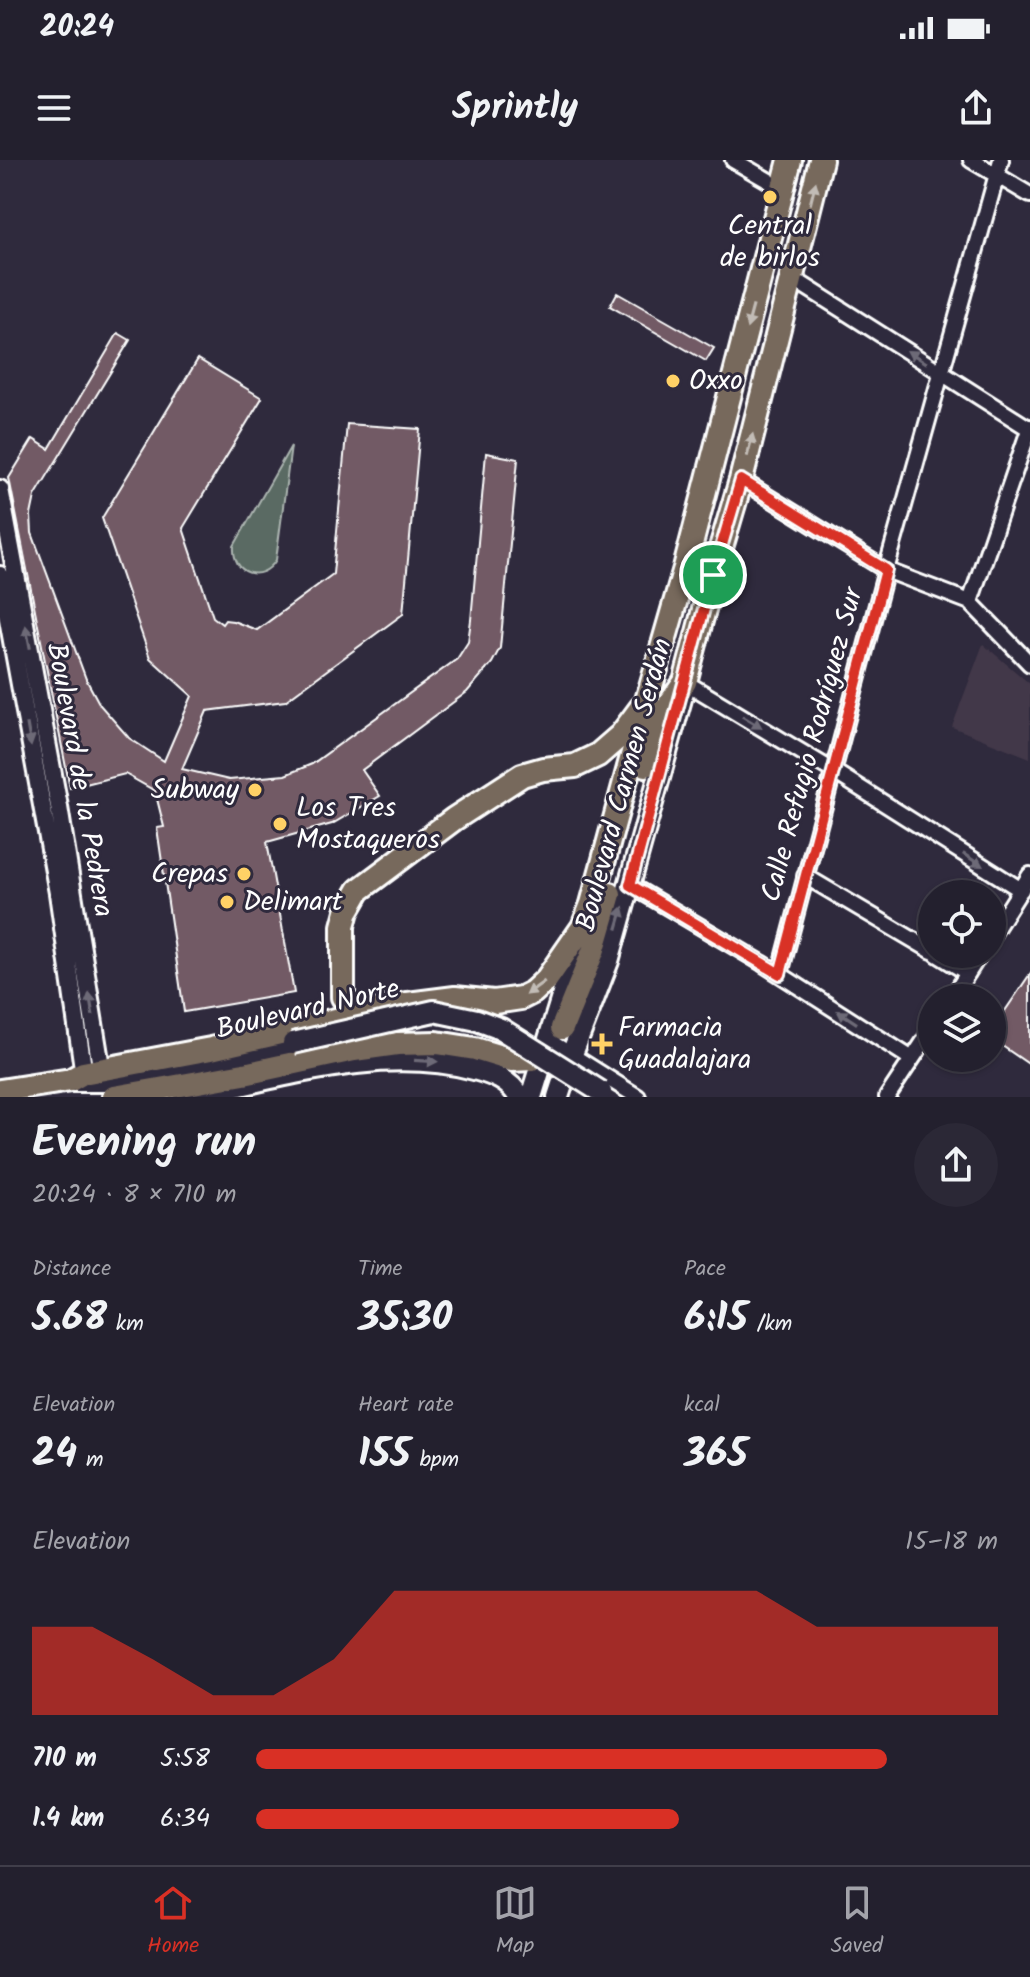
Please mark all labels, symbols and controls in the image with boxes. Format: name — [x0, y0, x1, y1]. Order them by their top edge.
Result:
text: 20:24 — [40, 4, 114, 52]
text: Sprintly — [452, 80, 578, 137]
icon: menu — [32, 86, 76, 130]
icon: share — [954, 86, 998, 130]
one-way arrow — [807, 180, 819, 205]
marker: Central de birlos — [761, 188, 779, 206]
place label: Central de birlos — [720, 204, 820, 281]
one-way arrow — [744, 305, 756, 330]
one-way arrow — [906, 350, 928, 364]
place label: Oxxo — [689, 359, 743, 404]
marker: Oxxo — [664, 372, 682, 390]
one-way arrow — [744, 432, 757, 457]
pin — [679, 541, 747, 609]
icon: arrive — [691, 553, 735, 597]
street label: Calle Refugio Rodríguez Sur — [749, 581, 877, 907]
one-way arrow — [21, 625, 33, 650]
street label: Boulevard Carmen Serdán — [564, 633, 686, 937]
street label: Boulevard de la Pedrera — [33, 639, 125, 921]
one-way arrow — [741, 715, 763, 729]
one-way arrow — [23, 723, 35, 748]
place label: Subway — [151, 768, 240, 813]
marker: Subway — [246, 781, 264, 799]
place label: Los Tres Mostaqueros — [296, 786, 440, 863]
marker: Los Tres Mostaqueros — [271, 815, 289, 833]
place label: Crepas — [151, 852, 228, 897]
one-way arrow — [962, 852, 984, 866]
marker: Crepas — [235, 865, 253, 883]
place label: Delimart — [243, 880, 344, 925]
map controls — [918, 880, 1006, 1072]
button: locate — [918, 880, 1006, 968]
marker: Delimart — [218, 893, 236, 911]
one-way arrow — [615, 905, 627, 930]
street label: Boulevard Norte — [212, 967, 405, 1053]
one-way arrow — [525, 980, 546, 995]
button: layers — [918, 984, 1006, 1072]
one-way arrow — [84, 991, 96, 1016]
place label: Farmacia Guadalajara — [618, 1006, 751, 1083]
one-way arrow — [836, 1009, 857, 1024]
marker: Farmacia Guadalajara — [593, 1035, 611, 1053]
one-way arrow — [414, 1055, 439, 1068]
text: Evening run — [32, 1109, 256, 1179]
button: share — [914, 1123, 998, 1207]
text: 20:24 · 8 × 710 m — [32, 1174, 236, 1216]
text: Distance — [32, 1252, 111, 1287]
text: Time — [358, 1252, 402, 1287]
text: Pace — [684, 1252, 726, 1287]
text: 5.68 — [32, 1287, 107, 1351]
text: 35:30 — [358, 1287, 452, 1351]
text: 6:15 — [684, 1287, 748, 1351]
text: km — [107, 1307, 144, 1342]
text: /km — [748, 1307, 792, 1342]
text: Elevation — [32, 1388, 115, 1423]
text: Heart rate — [358, 1388, 454, 1423]
text: kcal — [684, 1388, 720, 1423]
text: 24 — [32, 1423, 77, 1487]
text: 155 — [358, 1423, 411, 1487]
text: 365 — [684, 1423, 748, 1487]
text: m — [77, 1443, 103, 1478]
text: bpm — [411, 1443, 459, 1478]
text: Elevation — [32, 1521, 130, 1563]
text: 15–18 m — [905, 1521, 998, 1563]
text: 710 m — [32, 1738, 97, 1780]
text: 5:58 — [160, 1738, 210, 1780]
text: 1.4 km — [32, 1798, 104, 1840]
text: 6:34 — [160, 1798, 210, 1840]
tab: Home — [147, 1881, 199, 1964]
tab: Map — [493, 1881, 537, 1964]
tab: Saved — [831, 1881, 883, 1964]

